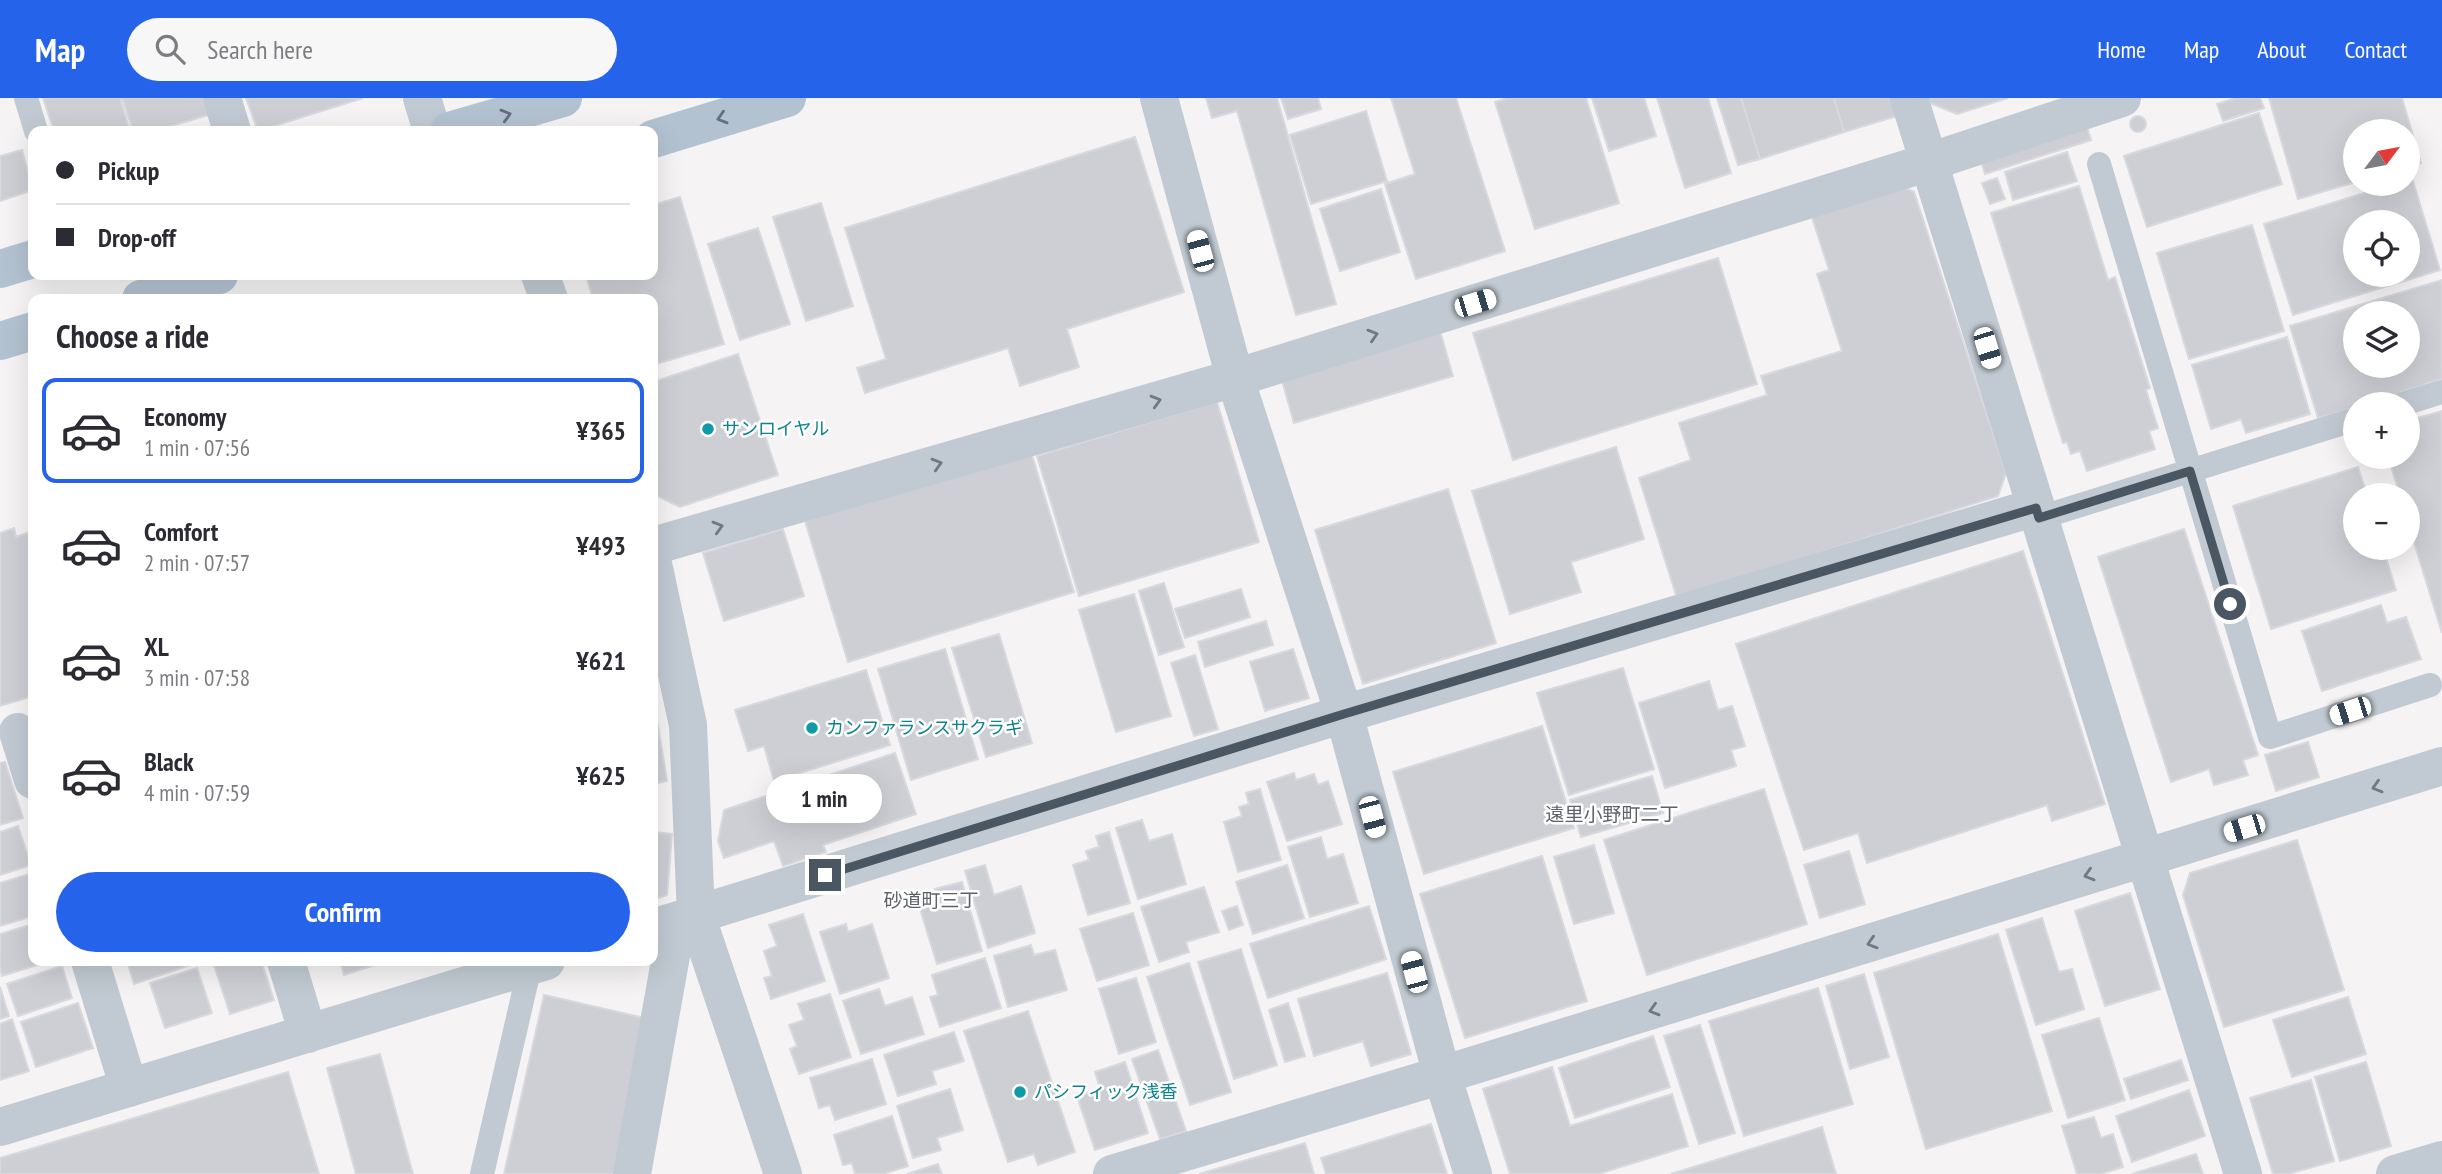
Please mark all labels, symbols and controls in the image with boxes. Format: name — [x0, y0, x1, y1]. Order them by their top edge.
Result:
search box — [127, 18, 617, 81]
text: Map — [35, 28, 85, 71]
icon: search — [151, 30, 189, 68]
text: Search here — [207, 33, 313, 66]
text: Home — [2097, 34, 2146, 65]
text: Map — [2184, 34, 2219, 65]
text: About — [2257, 34, 2306, 65]
text: Contact — [2344, 34, 2407, 65]
one-way arrow — [500, 108, 512, 123]
one-way arrow — [716, 109, 728, 124]
north arrow — [2343, 119, 2420, 196]
map controls — [2343, 119, 2420, 560]
text: Pickup — [98, 154, 159, 187]
button: locate — [2343, 210, 2420, 287]
text: Drop-off — [98, 221, 176, 254]
car — [1185, 228, 1216, 274]
car — [1452, 287, 1499, 319]
button: layers — [2343, 301, 2420, 378]
text: Choose a ride — [56, 315, 209, 357]
car — [1971, 325, 2004, 371]
one-way arrow — [1367, 329, 1379, 343]
button: + — [2343, 392, 2420, 469]
one-way arrow — [1149, 395, 1161, 409]
icon: car — [60, 399, 123, 462]
text: Economy — [144, 400, 226, 433]
text: ¥365 — [576, 414, 626, 447]
place label: サンロイヤル — [722, 417, 829, 440]
marker: サンロイヤル — [700, 421, 716, 437]
text: 1 min · 07:56 — [144, 433, 250, 462]
one-way arrow — [931, 458, 943, 472]
button: − — [2343, 483, 2420, 560]
icon: car — [60, 514, 123, 577]
text: Comfort — [144, 515, 218, 548]
one-way arrow — [712, 521, 724, 535]
text: ¥493 — [576, 529, 626, 562]
text: 2 min · 07:57 — [144, 548, 250, 577]
route start — [2214, 588, 2246, 620]
icon: car — [60, 629, 123, 692]
text: XL — [144, 630, 169, 663]
text: ¥621 — [576, 644, 626, 677]
text: 3 min · 07:58 — [144, 663, 250, 692]
car — [2327, 695, 2374, 727]
place label: カンファランスサクラギ — [826, 716, 1023, 739]
marker: カンファランスサクラギ — [804, 720, 820, 736]
icon: car — [60, 744, 123, 807]
text: Black — [144, 745, 194, 778]
text: ¥625 — [576, 759, 626, 792]
callout: 1 min — [767, 774, 883, 822]
text: 4 min · 07:59 — [144, 778, 250, 807]
one-way arrow — [2371, 778, 2383, 793]
text: 1 min — [801, 784, 847, 813]
car — [1357, 794, 1388, 840]
district label: 遠里小野町二丁 — [1545, 802, 1679, 826]
car — [2221, 812, 2268, 844]
route end — [809, 859, 841, 891]
one-way arrow — [2083, 867, 2095, 882]
button: Confirm — [56, 872, 630, 952]
district label: 砂道町三丁 — [883, 888, 979, 912]
one-way arrow — [1866, 934, 1878, 949]
car — [1399, 949, 1430, 995]
one-way arrow — [1649, 1001, 1661, 1016]
place label: パシフィック浅香 — [1034, 1080, 1178, 1103]
marker: パシフィック浅香 — [1012, 1084, 1028, 1100]

